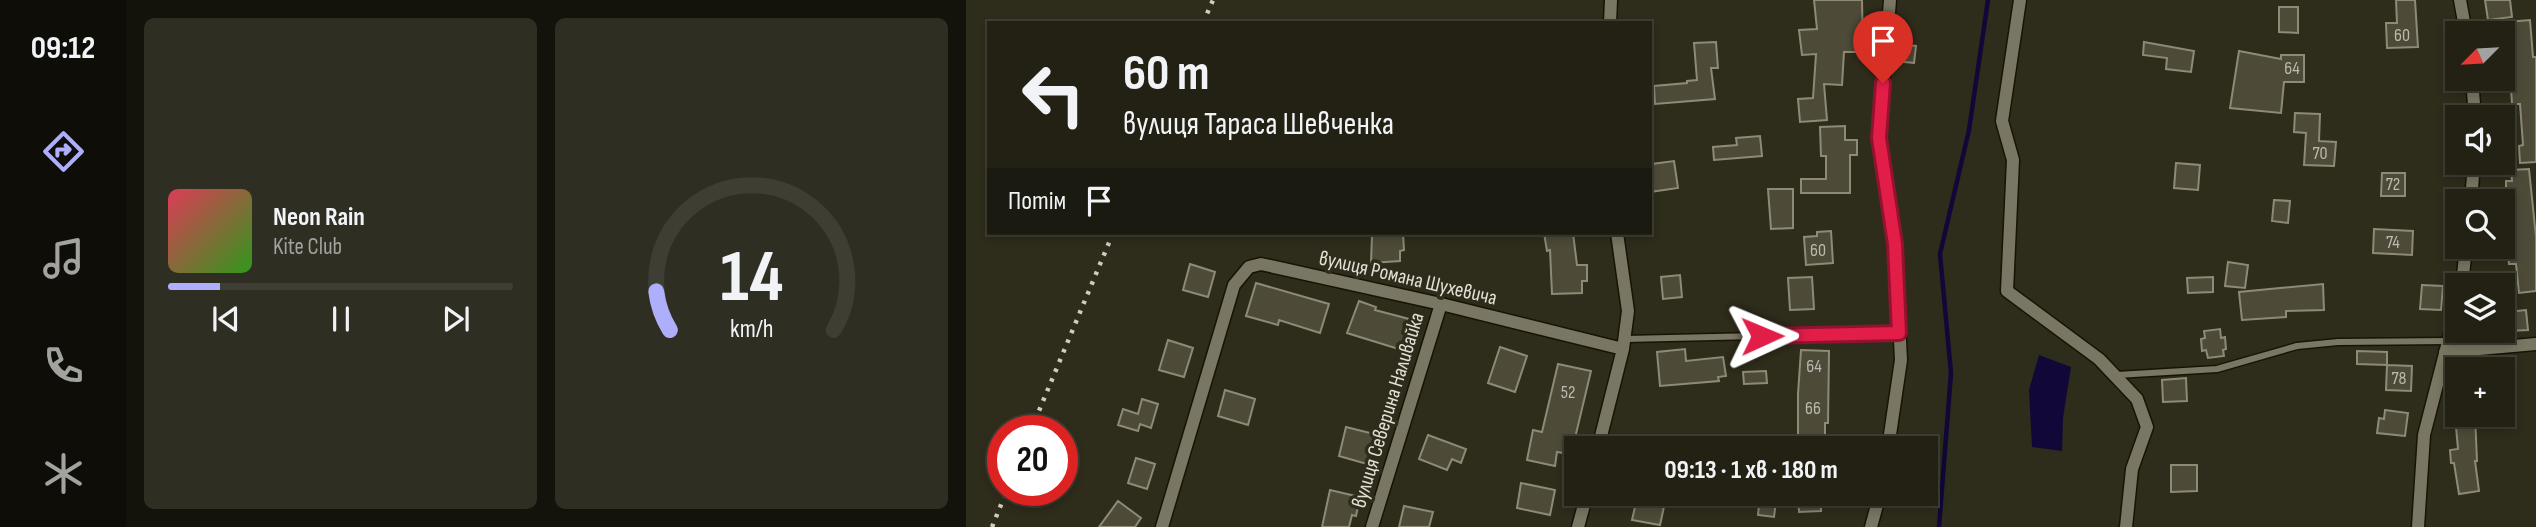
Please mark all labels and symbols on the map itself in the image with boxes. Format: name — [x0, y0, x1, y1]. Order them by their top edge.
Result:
pin — [1853, 11, 1913, 83]
north arrow — [2445, 21, 2515, 91]
house number: 60 — [2394, 25, 2410, 46]
house number: 64 — [2284, 58, 2300, 79]
house number: 70 — [2312, 143, 2328, 164]
house number: 72 — [2386, 174, 2400, 195]
house number: 74 — [2386, 232, 2400, 253]
house number: 60 — [1810, 240, 1826, 261]
street label: вулиця Романа Шухевича — [1317, 245, 1499, 311]
position arrow — [1725, 299, 1799, 373]
street label: вулиця Северина Наливайка — [1346, 309, 1430, 511]
house number: 64 — [1806, 356, 1822, 377]
house number: 78 — [2391, 368, 2407, 389]
house number: 52 — [1561, 382, 1575, 403]
house number: 66 — [1805, 398, 1821, 419]
speed limit sign: 20 — [987, 415, 1078, 506]

